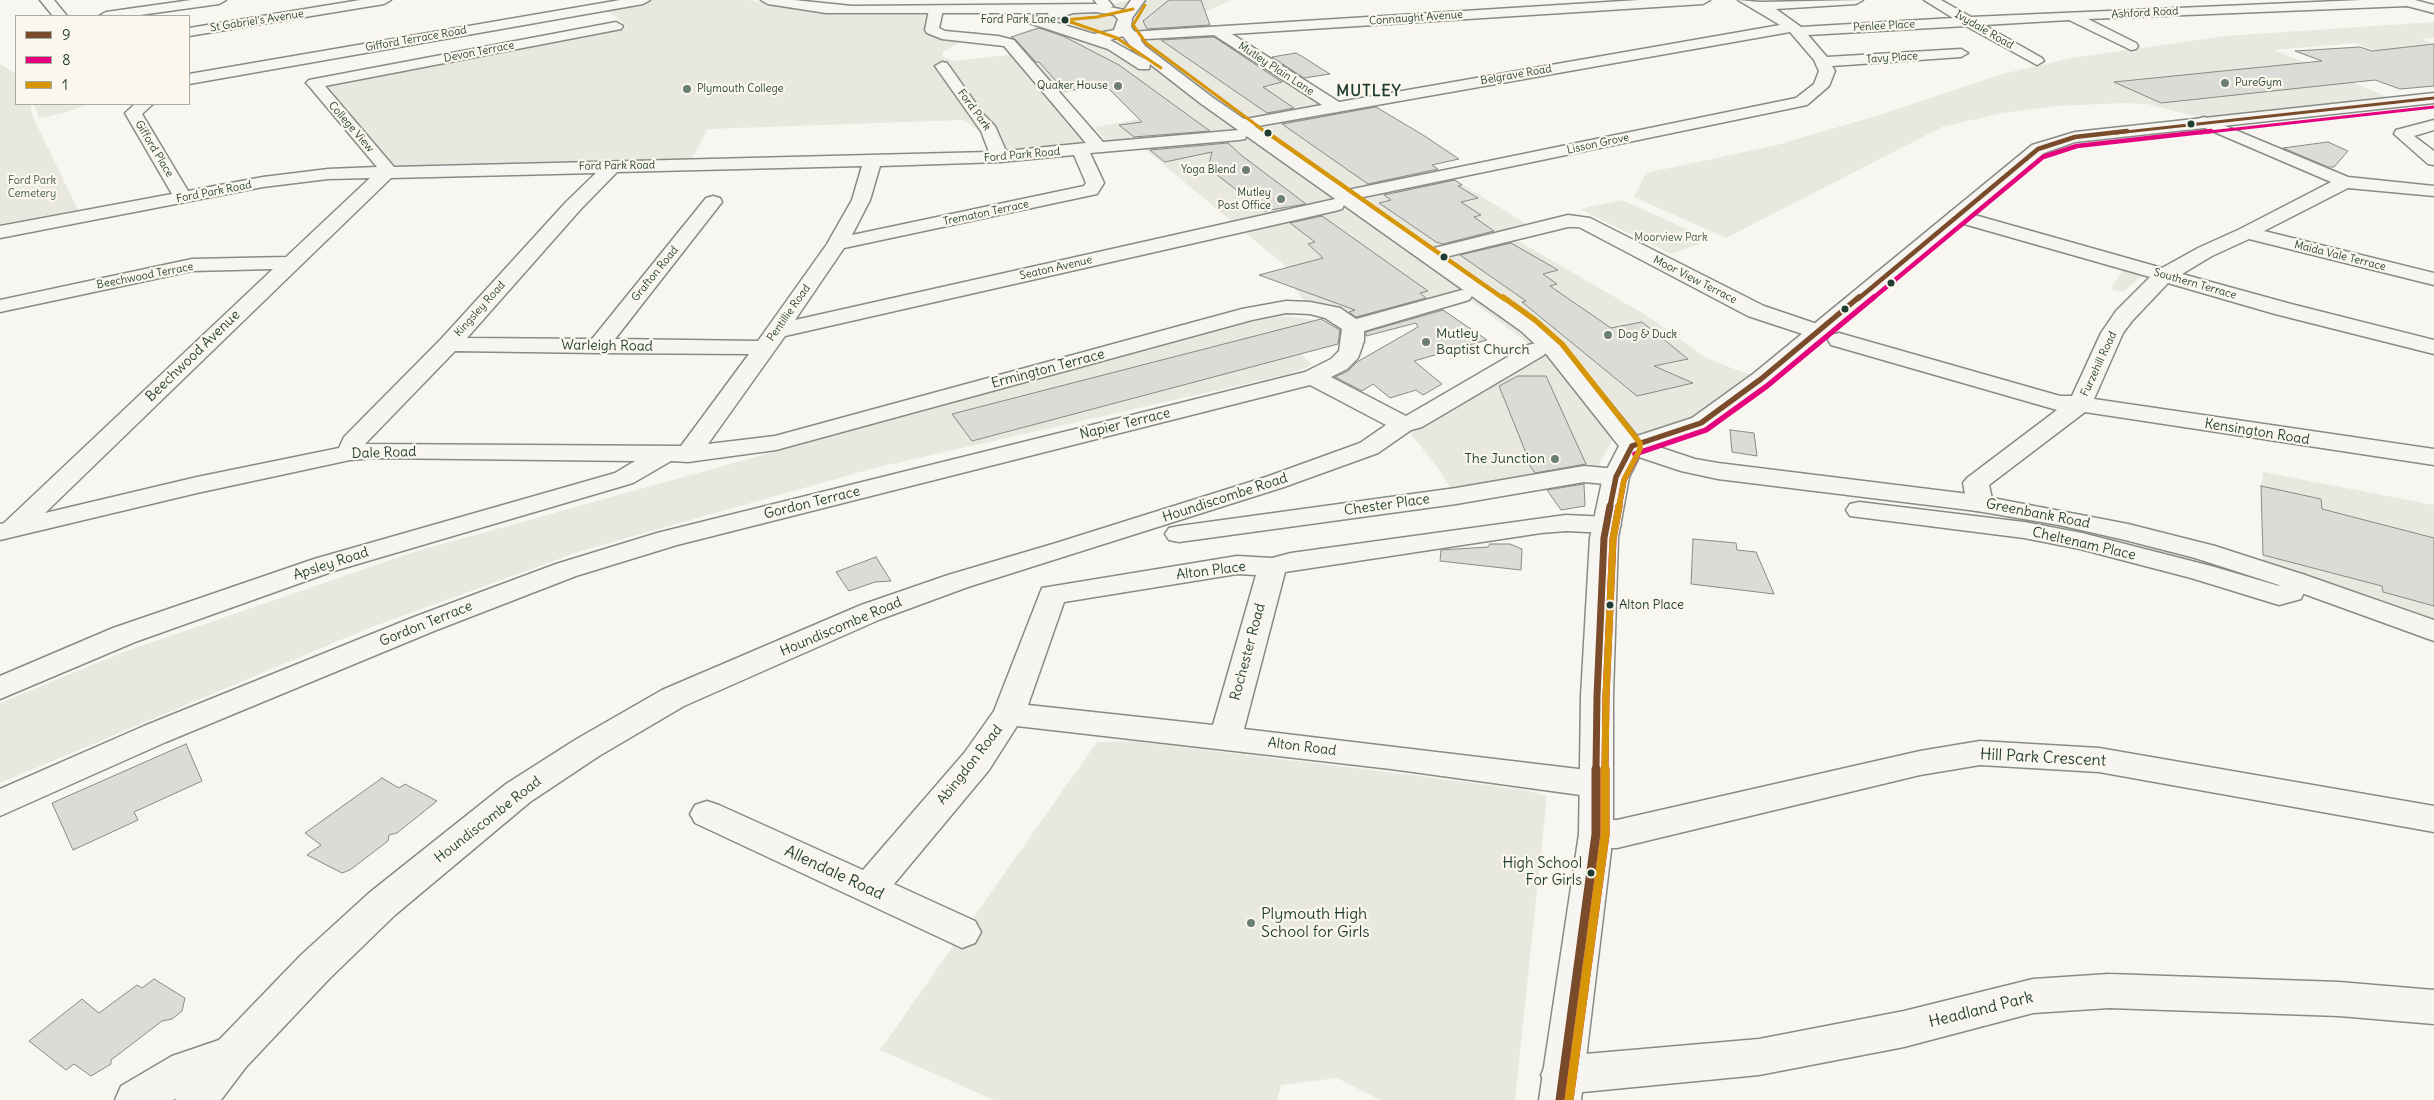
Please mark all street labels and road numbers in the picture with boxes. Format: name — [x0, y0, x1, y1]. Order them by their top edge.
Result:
street label: Ashford Road — [2111, 5, 2179, 21]
street label: St Gabriel's Avenue — [209, 7, 305, 35]
street label: Connaught Avenue — [1369, 8, 1463, 28]
street label: Ivydale Road — [1952, 8, 2016, 52]
street label: Penlee Place — [1853, 18, 1915, 34]
street label: Gifford Terrace Road — [364, 24, 468, 54]
street label: Devon Terrace — [443, 39, 515, 65]
street label: Mutley Plain Lane — [1236, 40, 1316, 98]
street label: Tavy Place — [1866, 50, 1918, 66]
street label: Belgrave Road — [1479, 62, 1553, 88]
street label: Ford Park — [955, 87, 993, 133]
street label: College View — [325, 99, 377, 155]
street label: Gifford Place — [132, 118, 176, 180]
street label: Lisson Grove — [1566, 131, 1630, 157]
street label: Ford Park Road — [983, 145, 1061, 165]
street label: Ford Park Road — [579, 159, 655, 173]
street label: Ford Park Road — [175, 178, 253, 206]
street label: Trematon Terrace — [942, 197, 1030, 229]
street label: Maida Vale Terrace — [2293, 238, 2387, 274]
street label: Grafton Road — [629, 244, 681, 304]
street label: Seaton Avenue — [1018, 253, 1094, 283]
street label: Moor View Terrace — [1651, 253, 1739, 307]
street label: Beechwood Terrace — [95, 260, 195, 292]
street label: Southern Terrace — [2152, 266, 2238, 302]
street label: Kingsley Road — [452, 279, 508, 339]
street label: Pentillie Road — [765, 282, 813, 344]
street label: Beechwood Avenue — [142, 307, 244, 405]
street label: Furzehill Road — [2078, 330, 2120, 398]
street label: Warleigh Road — [561, 337, 653, 355]
street label: Ermington Terrace — [989, 346, 1107, 392]
street label: Napier Terrace — [1078, 405, 1172, 443]
street label: Kensington Road — [2203, 415, 2311, 449]
street label: Dale Road — [351, 443, 417, 463]
street label: Houndiscombe Road — [1160, 470, 1290, 526]
street label: Gordon Terrace — [762, 483, 862, 523]
street label: Chester Place — [1343, 491, 1431, 519]
street label: Greenbank Road — [1985, 496, 2091, 532]
street label: Cheltenam Place — [2031, 524, 2137, 564]
street label: Apsley Road — [291, 544, 371, 584]
street label: Alton Place — [1175, 558, 1247, 584]
street label: Houndiscombe Road — [778, 594, 904, 660]
street label: Gordon Terrace — [377, 598, 475, 650]
street label: Rochester Road — [1227, 602, 1269, 702]
street label: Abingdon Road — [934, 722, 1006, 808]
street label: Alton Road — [1267, 734, 1337, 760]
street label: Hill Park Crescent — [1979, 745, 2107, 771]
street label: Houndiscombe Road — [431, 773, 545, 867]
street label: Allendale Road — [781, 842, 887, 904]
street label: Headland Park — [1927, 988, 2035, 1032]

